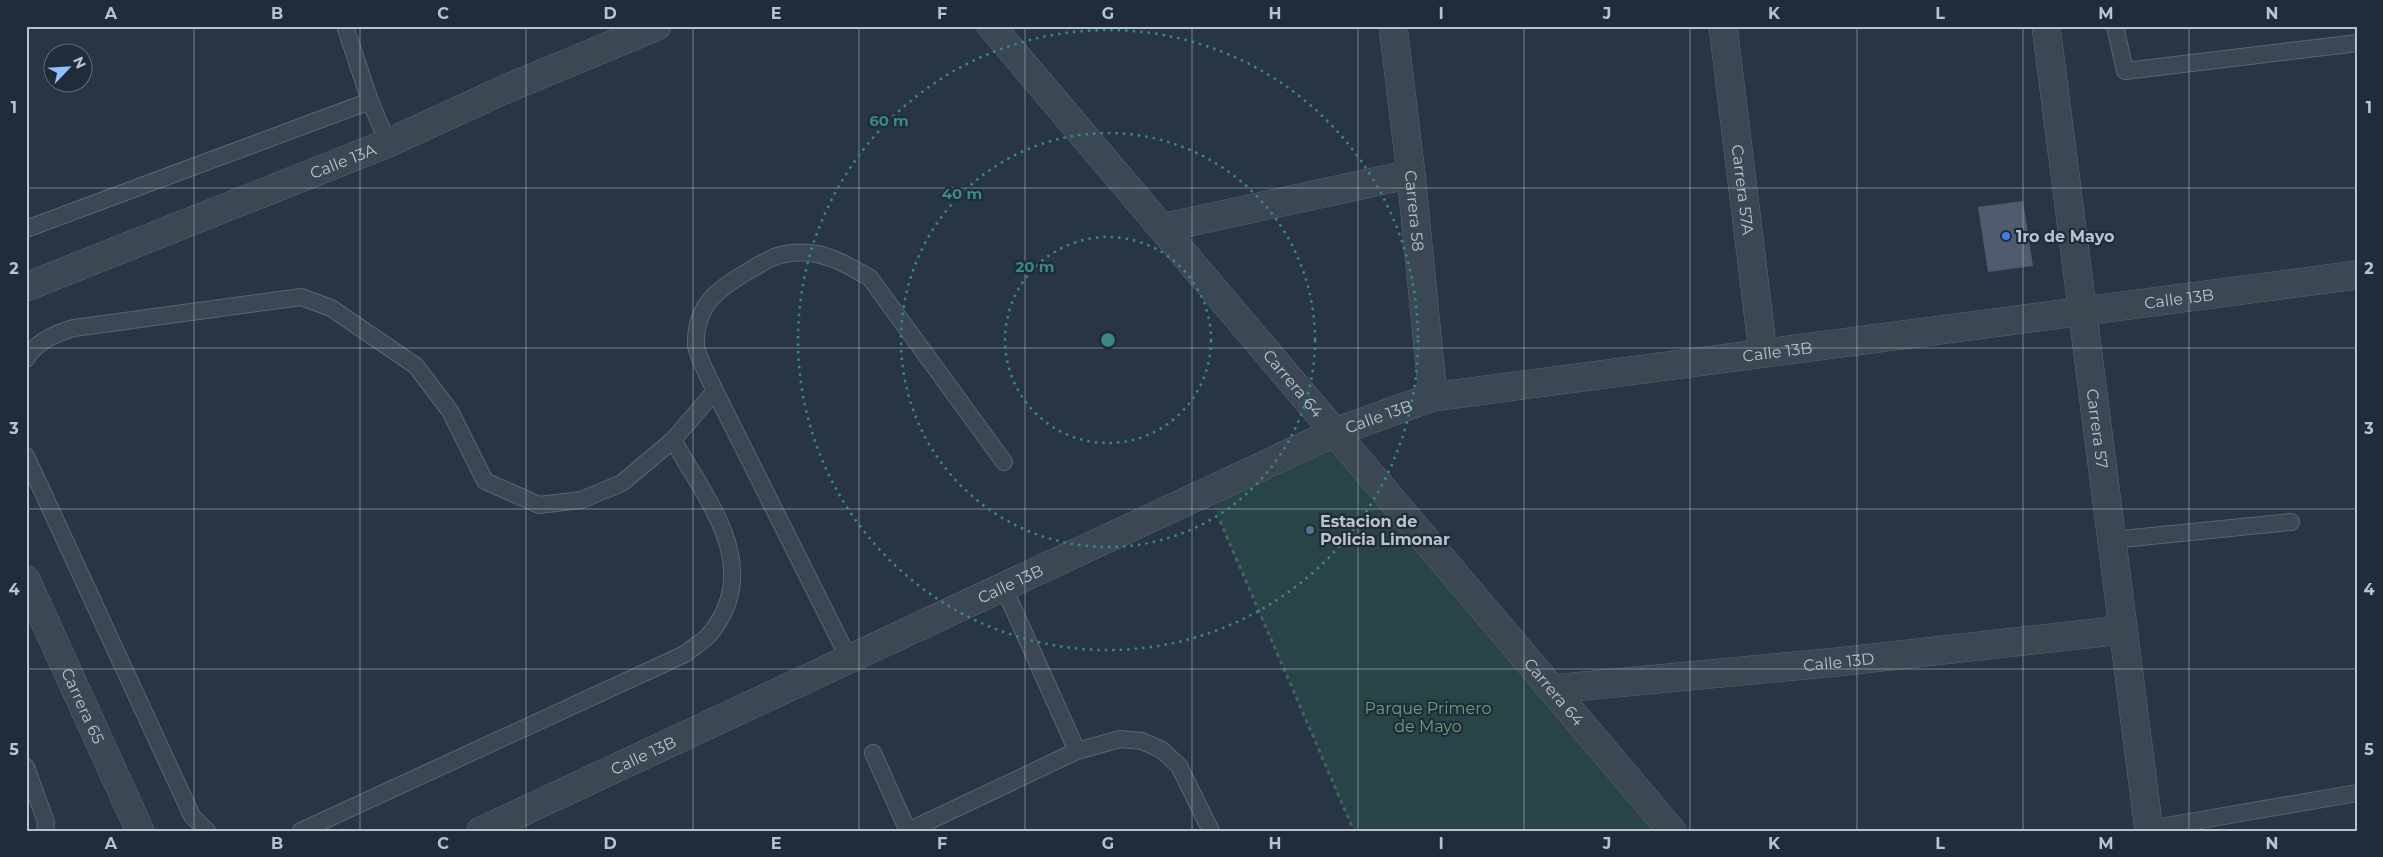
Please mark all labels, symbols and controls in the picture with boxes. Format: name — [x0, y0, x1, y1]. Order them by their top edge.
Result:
text: A — [104, 4, 118, 23]
text: B — [271, 4, 283, 23]
text: C — [437, 4, 449, 23]
text: D — [603, 4, 617, 23]
text: E — [771, 4, 781, 23]
text: F — [937, 4, 947, 23]
text: G — [1102, 4, 1114, 23]
text: H — [1269, 4, 1281, 23]
text: I — [1438, 4, 1444, 23]
text: J — [1602, 4, 1611, 23]
text: K — [1768, 4, 1781, 23]
text: L — [1935, 4, 1945, 23]
text: M — [2098, 4, 2114, 23]
text: N — [2266, 4, 2278, 23]
north arrow — [42, 42, 92, 92]
text: N — [69, 54, 90, 71]
text: 1 — [11, 98, 17, 117]
text: 1 — [2366, 98, 2372, 117]
text: 60 m — [869, 111, 909, 130]
street label: Calle 13A — [307, 139, 379, 183]
street label: Carrera 57A — [1728, 143, 1758, 237]
street label: Carrera 58 — [1401, 169, 1428, 252]
text: 40 m — [942, 184, 982, 203]
place label: 1ro de Mayo — [2016, 227, 2115, 246]
marker: 1ro de Mayo — [2000, 230, 2012, 242]
text: 20 m — [1015, 257, 1055, 276]
text: 2 — [9, 259, 19, 278]
text: 2 — [2364, 259, 2374, 278]
street label: Calle 13B — [2143, 285, 2215, 313]
centre of rings — [1099, 331, 1117, 349]
street label: Calle 13B — [1741, 338, 1813, 366]
street label: Carrera 64 — [1259, 346, 1327, 421]
street label: Carrera 57 — [2083, 388, 2112, 470]
street label: Calle 13B — [1342, 396, 1415, 437]
text: 3 — [8, 419, 19, 438]
text: 3 — [2363, 419, 2374, 438]
place label: Estacion de Policia Limonar — [1320, 512, 1450, 549]
marker: Estacion de Policia Limonar — [1304, 524, 1316, 536]
street label: Calle 13B — [974, 560, 1046, 607]
text: 4 — [8, 580, 20, 599]
text: 4 — [2363, 580, 2375, 599]
street label: Calle 13D — [1802, 648, 1875, 675]
street label: Carrera 64 — [1520, 654, 1588, 730]
street label: Carrera 65 — [58, 665, 108, 747]
park label: Parque Primero de Mayo — [1365, 699, 1491, 736]
street label: Calle 13B — [607, 732, 679, 779]
text: 5 — [9, 740, 19, 759]
text: 5 — [2364, 740, 2374, 759]
text: A — [104, 834, 118, 853]
text: B — [271, 834, 283, 853]
text: C — [437, 834, 449, 853]
text: D — [603, 834, 617, 853]
text: E — [771, 834, 781, 853]
text: F — [937, 834, 947, 853]
text: G — [1102, 834, 1114, 853]
text: H — [1269, 834, 1281, 853]
text: I — [1438, 834, 1444, 853]
text: J — [1602, 834, 1611, 853]
text: K — [1768, 834, 1781, 853]
text: L — [1935, 834, 1945, 853]
text: M — [2098, 834, 2114, 853]
text: N — [2266, 834, 2278, 853]

